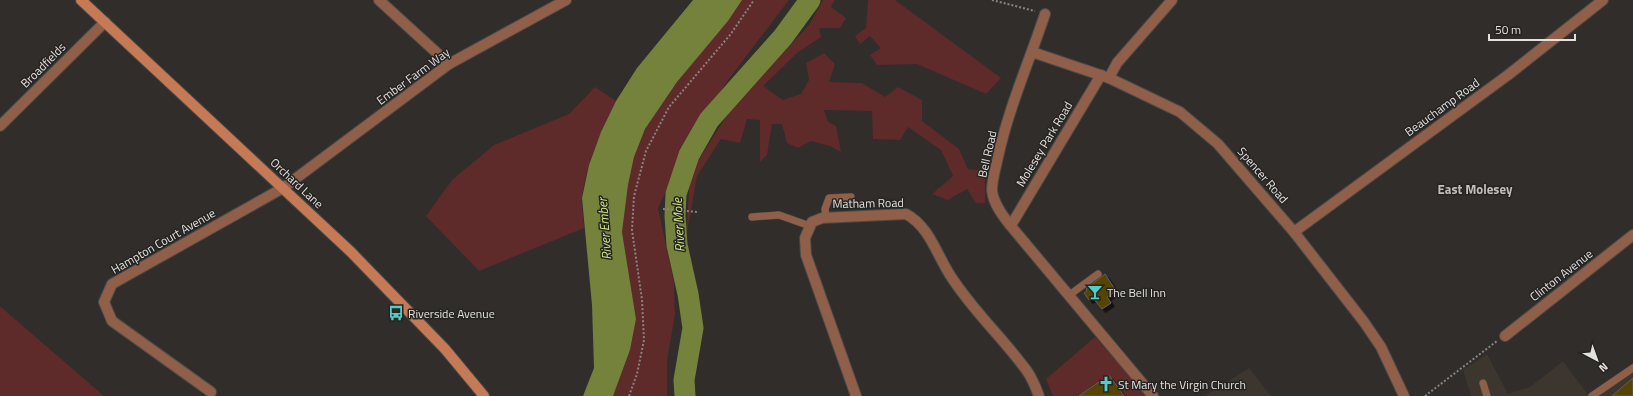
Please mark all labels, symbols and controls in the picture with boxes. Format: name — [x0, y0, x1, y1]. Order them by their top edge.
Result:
scale bar — [1489, 16, 1575, 42]
text: 50 m — [1495, 20, 1521, 39]
street label: Broadfields — [16, 38, 70, 92]
street label: Ember Farm Way — [372, 43, 454, 109]
street label: Beauchamp Road — [1401, 73, 1483, 141]
street label: Molesey Park Road — [1011, 98, 1077, 190]
street label: Bell Road — [972, 129, 1002, 179]
street label: Spencer Road — [1233, 143, 1293, 207]
street label: Orchard Lane — [266, 153, 328, 213]
district label: East Molesey — [1438, 179, 1513, 199]
street label: Matham Road — [832, 193, 904, 213]
water label: River Ember — [592, 196, 616, 261]
water label: River Mole — [667, 197, 689, 252]
street label: Hampton Court Avenue — [107, 203, 219, 279]
street label: Clinton Avenue — [1525, 244, 1597, 306]
bar icon: The Bell Inn — [1086, 283, 1104, 301]
place label: The Bell Inn — [1107, 283, 1166, 302]
bus stop icon: Riverside Avenue — [387, 304, 405, 322]
place label: Riverside Avenue — [408, 304, 495, 323]
north arrow — [1577, 340, 1617, 380]
text: N — [1595, 359, 1612, 376]
church icon: St Mary the Virgin Church — [1097, 375, 1115, 393]
place label: St Mary the Virgin Church — [1118, 375, 1246, 394]

